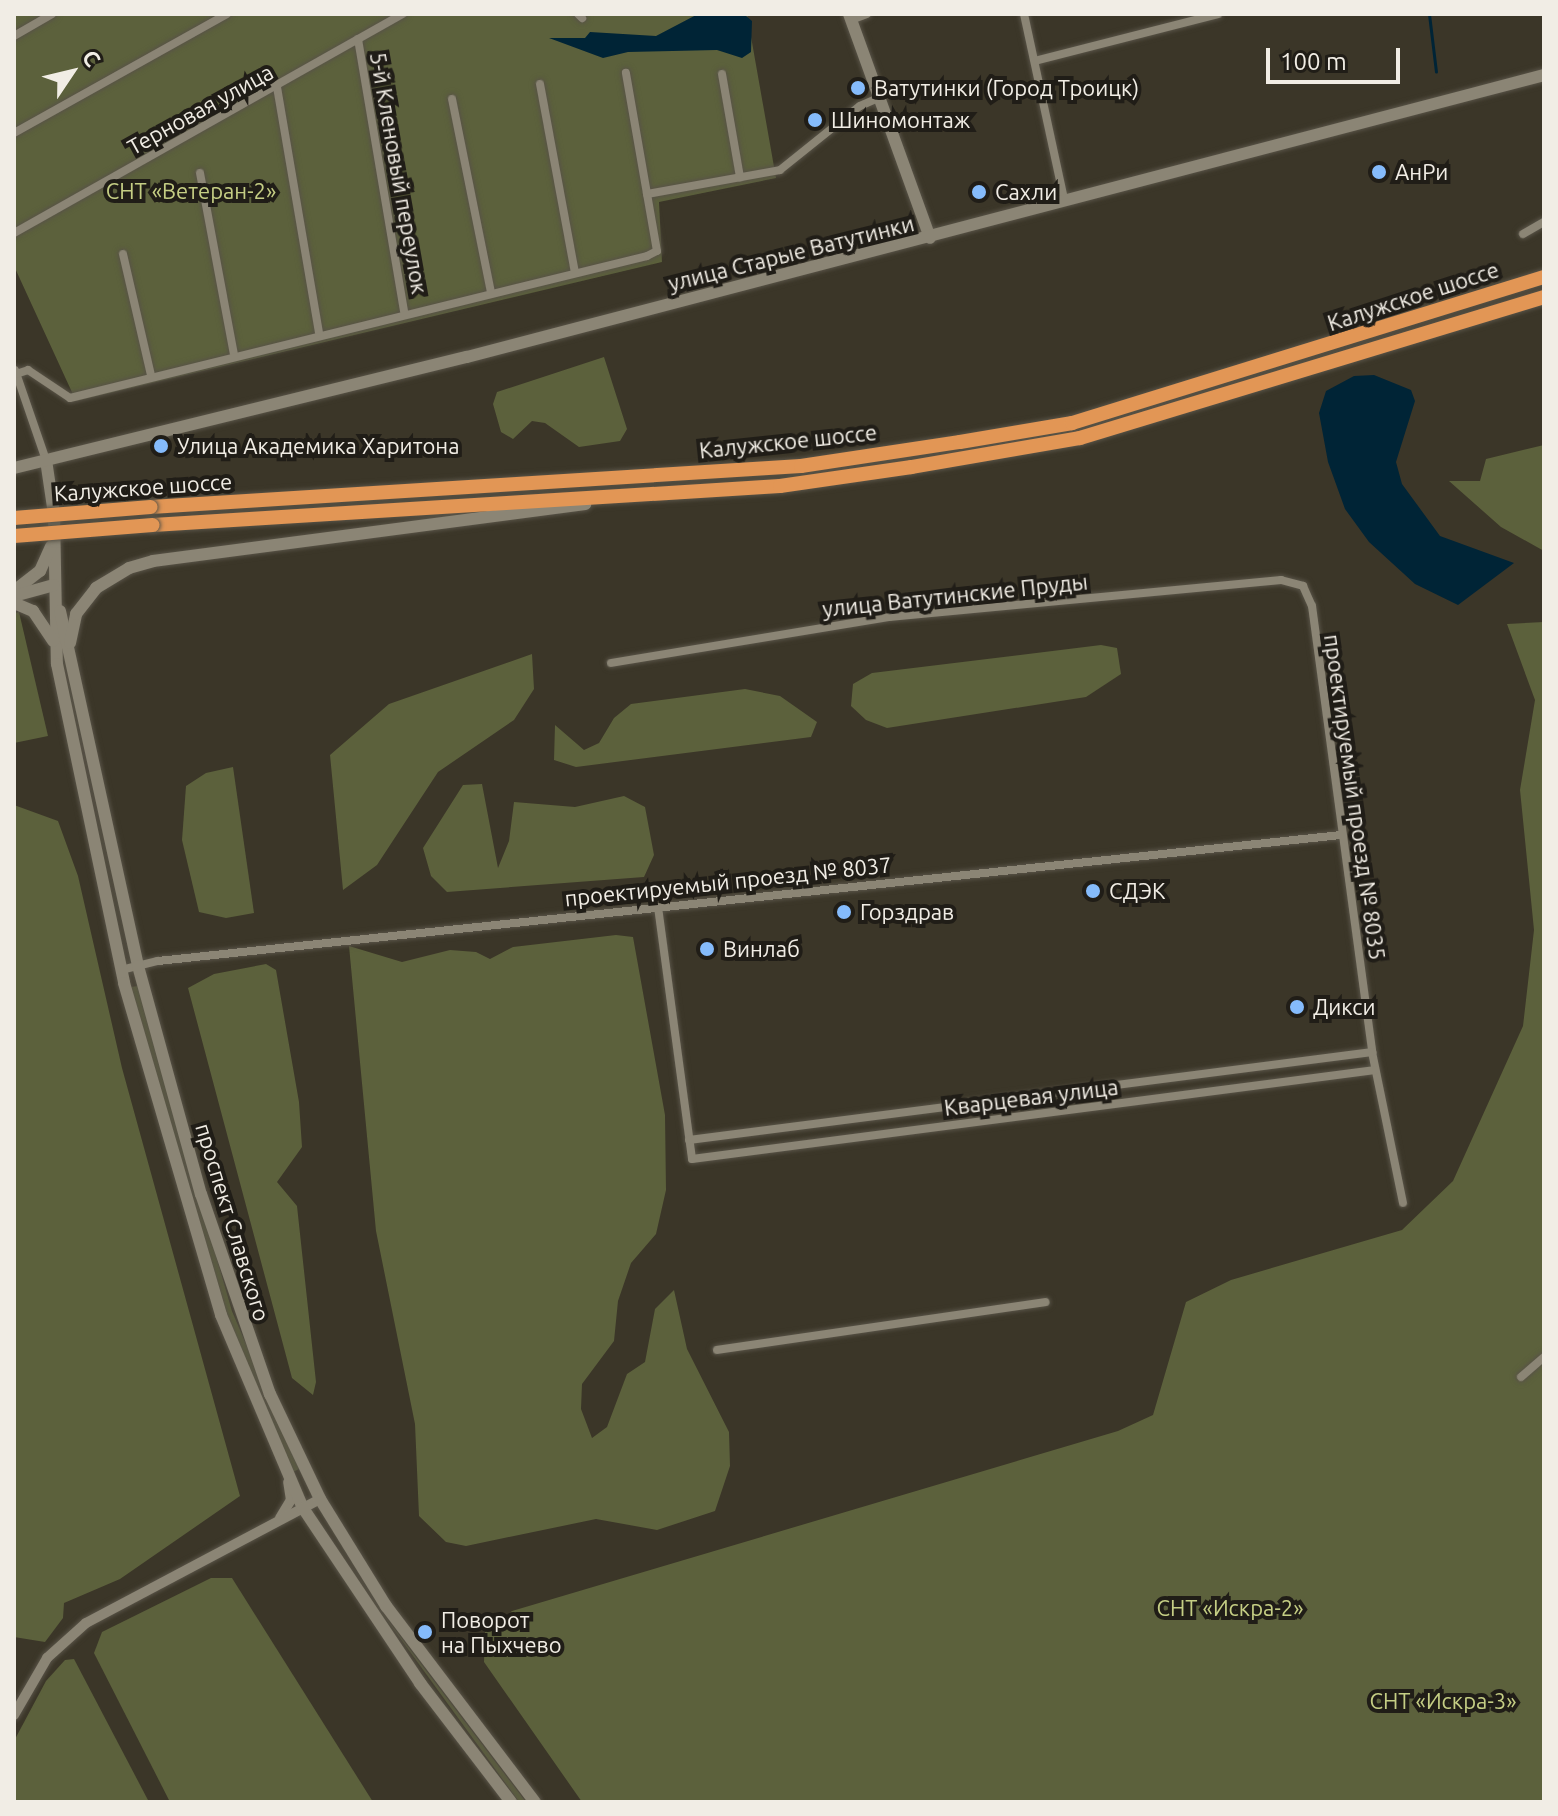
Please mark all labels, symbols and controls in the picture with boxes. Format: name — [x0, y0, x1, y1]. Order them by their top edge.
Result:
north arrow — [32, 32, 112, 112]
scale bar — [1270, 32, 1404, 82]
text: С — [78, 45, 106, 71]
text: 100 m — [1280, 48, 1347, 75]
street label: 5-й Кленовый переулок — [365, 50, 433, 296]
street label: Терновая улица — [123, 58, 277, 160]
place label: Ватутинки (Город Троицк) — [874, 75, 1139, 101]
marker: Ватутинки (Город Троицк) — [849, 79, 867, 97]
place label: Шиномонтаж — [831, 107, 970, 133]
marker: Шиномонтаж — [806, 111, 824, 129]
place label: АнРи — [1395, 159, 1448, 185]
marker: АнРи — [1370, 163, 1388, 181]
park label: СНТ «Ветеран-2» — [106, 178, 276, 204]
place label: Сахли — [995, 179, 1057, 205]
marker: Сахли — [970, 183, 988, 201]
street label: улица Старые Ватутинки — [665, 210, 917, 296]
street label: Калужское шоссе — [1324, 256, 1502, 336]
street label: Калужское шоссе — [698, 419, 878, 463]
place label: Улица Академика Харитона — [177, 433, 459, 459]
marker: Улица Академика Харитона — [152, 437, 170, 455]
street label: Калужское шоссе — [53, 468, 233, 506]
street label: улица Ватутинские Пруды — [821, 568, 1089, 622]
street label: проектируемый проезд № 8035 — [1319, 632, 1391, 962]
street label: проектируемый проезд № 8037 — [563, 851, 893, 911]
place label: СДЭК — [1109, 878, 1165, 904]
marker: СДЭК — [1084, 882, 1102, 900]
place label: Горздрав — [860, 899, 954, 925]
marker: Горздрав — [835, 903, 853, 921]
place label: Винлаб — [723, 936, 800, 962]
marker: Винлаб — [698, 940, 716, 958]
place label: Дикси — [1313, 994, 1376, 1020]
marker: Дикси — [1288, 998, 1306, 1016]
street label: Кварцевая улица — [942, 1073, 1120, 1121]
street label: проспект Славского — [190, 1120, 276, 1324]
park label: СНТ «Искра-2» — [1157, 1595, 1303, 1621]
place label: Поворот на Пыхчево — [441, 1606, 562, 1658]
marker: Поворот на Пыхчево — [416, 1623, 434, 1641]
park label: СНТ «Искра-3» — [1370, 1688, 1516, 1714]

